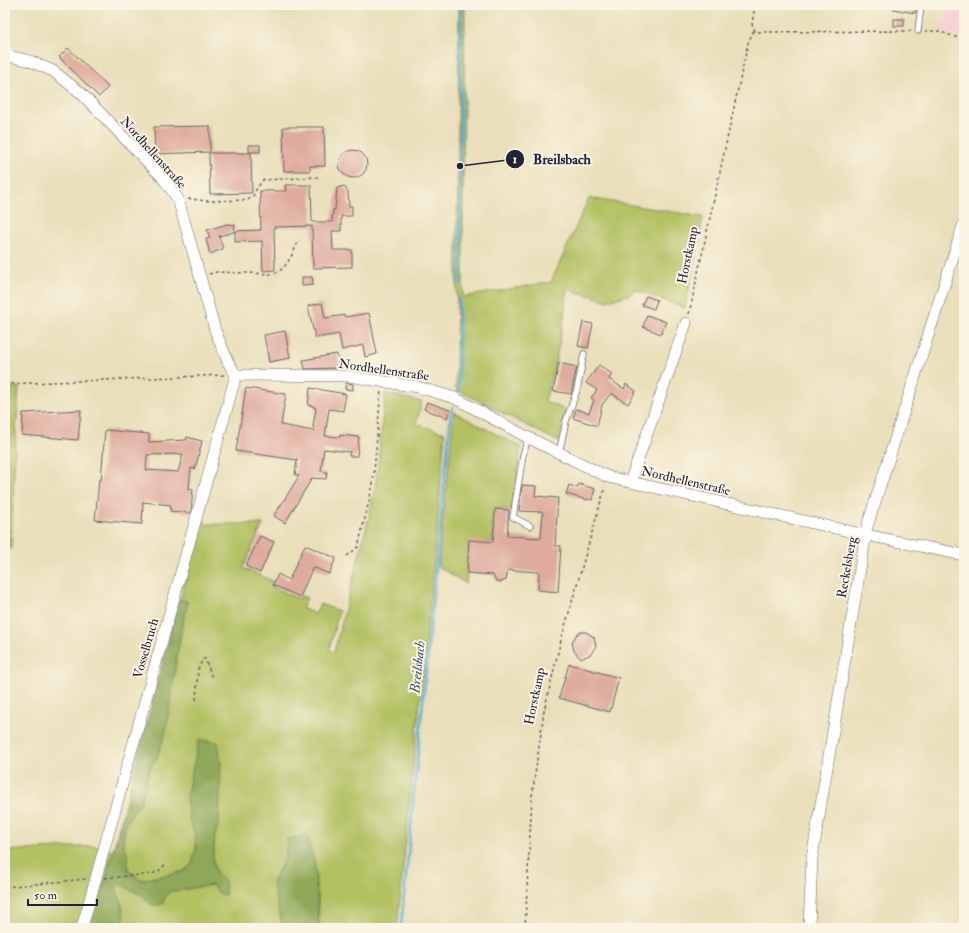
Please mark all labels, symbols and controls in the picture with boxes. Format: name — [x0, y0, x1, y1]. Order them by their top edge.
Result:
street label: Nordhellenstraße — [117, 113, 190, 192]
callout: Breilsbach — [505, 146, 598, 172]
text: Breilsbach — [533, 151, 592, 168]
text: 1 — [513, 152, 517, 167]
street label: Horstkamp — [674, 225, 703, 286]
street label: Nordhellenstraße — [338, 356, 431, 384]
street label: Nordhellenstraße — [640, 463, 732, 499]
street label: Reckelsberg — [834, 535, 860, 599]
street label: Vosselbruch — [130, 616, 162, 680]
water label: Breilsbach — [406, 640, 429, 695]
street label: Horstkamp — [521, 666, 550, 727]
scale bar — [28, 881, 97, 907]
text: 50 m — [34, 888, 58, 903]

